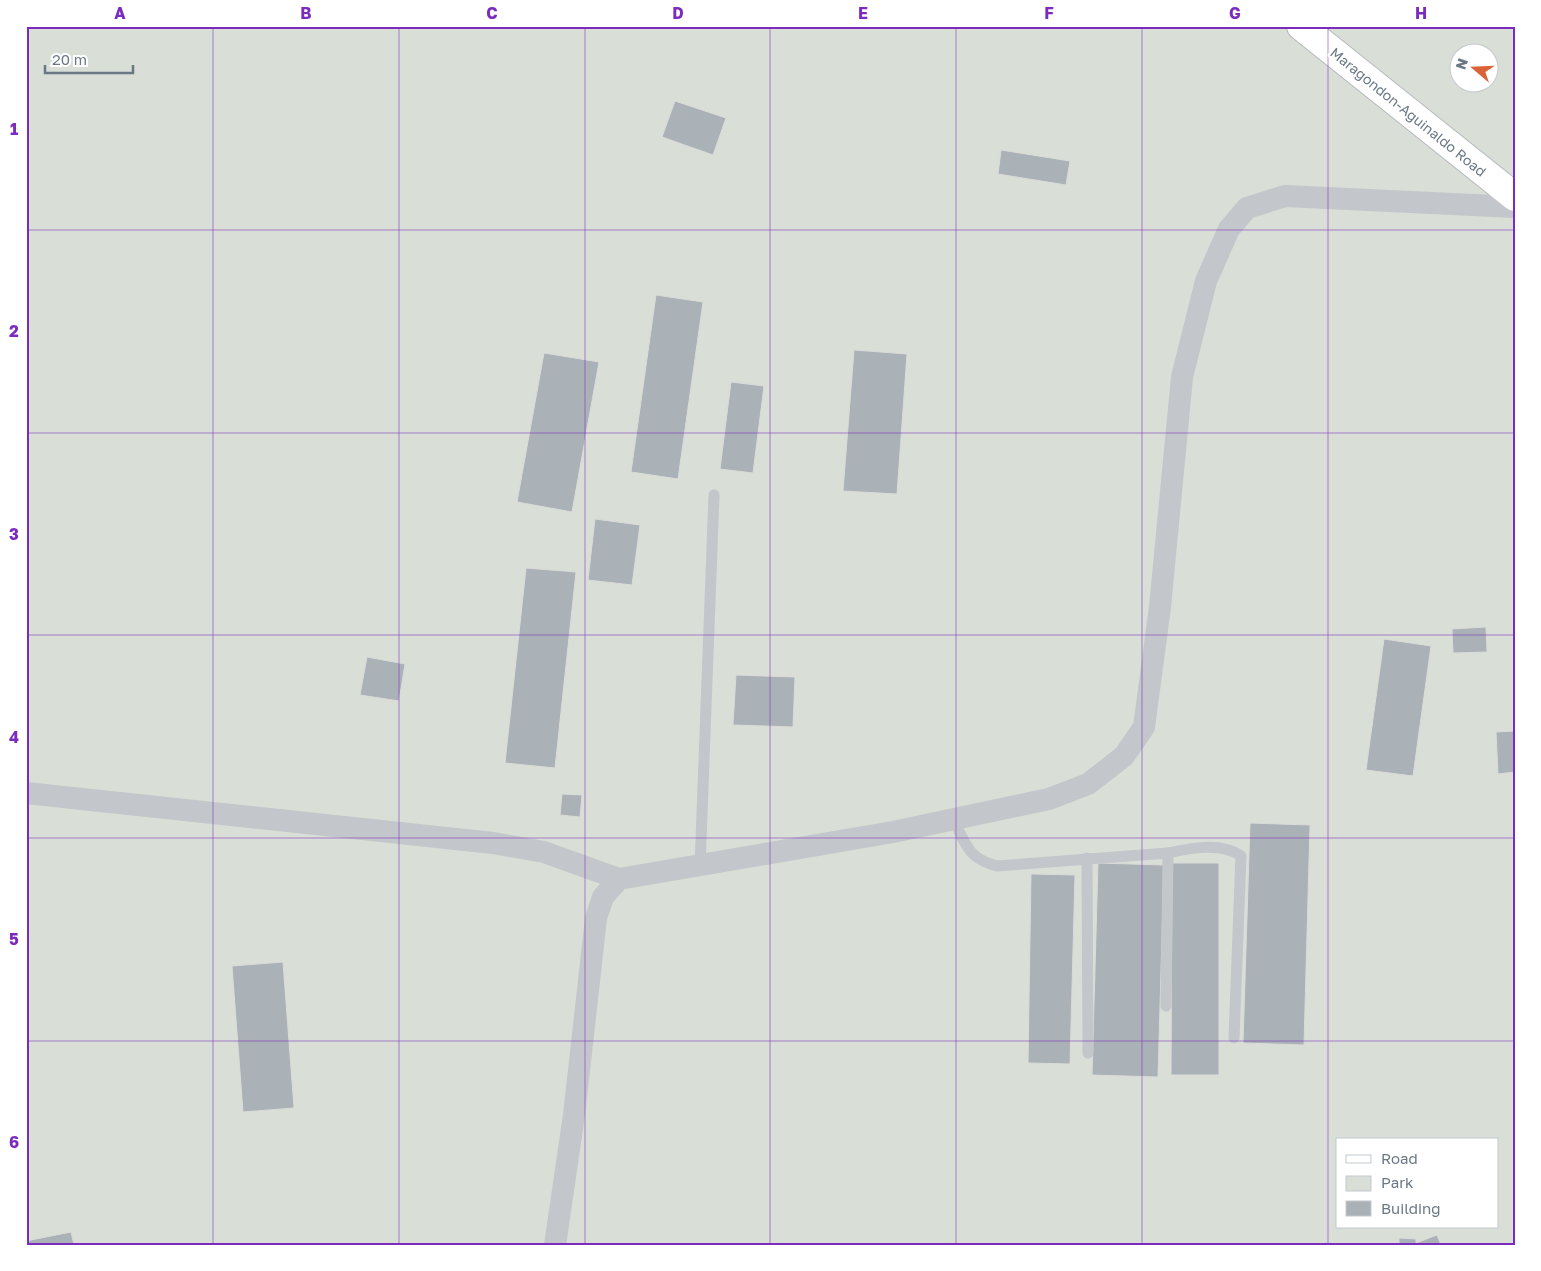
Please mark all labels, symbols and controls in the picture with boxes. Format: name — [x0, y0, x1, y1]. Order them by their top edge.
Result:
text: A — [114, 3, 126, 23]
text: B — [300, 3, 312, 23]
text: C — [486, 3, 498, 23]
text: D — [672, 3, 684, 23]
text: E — [858, 3, 868, 23]
text: F — [1044, 3, 1054, 23]
text: G — [1229, 3, 1241, 23]
text: H — [1415, 3, 1427, 23]
scale bar — [45, 42, 132, 74]
north arrow — [1448, 42, 1498, 92]
street label: Maragondon-Aguinaldo Road — [1327, 43, 1490, 180]
text: 20 m — [52, 50, 87, 68]
text: N — [1451, 56, 1471, 71]
text: 1 — [10, 119, 18, 139]
text: 2 — [9, 321, 19, 341]
text: 3 — [9, 524, 19, 544]
text: 4 — [9, 727, 19, 747]
text: 5 — [9, 929, 19, 949]
text: 6 — [9, 1132, 19, 1152]
legend — [1336, 1138, 1498, 1228]
text: Road — [1381, 1149, 1418, 1167]
text: Park — [1381, 1173, 1414, 1191]
text: Building — [1381, 1199, 1441, 1217]

